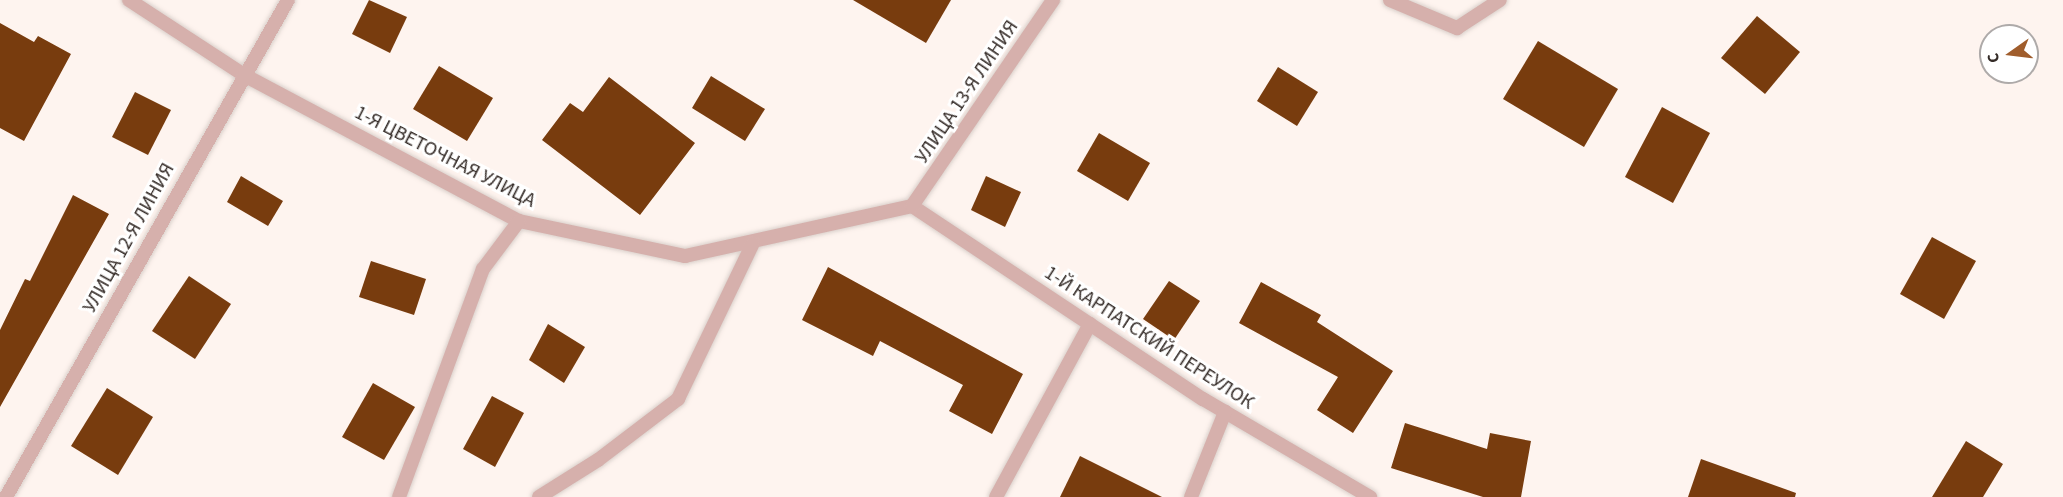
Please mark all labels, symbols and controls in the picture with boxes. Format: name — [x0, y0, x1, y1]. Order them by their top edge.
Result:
street label: УЛИЦА 13-Я ЛИНИЯ — [910, 16, 1024, 168]
north arrow — [1979, 24, 2039, 84]
text: С — [1982, 51, 2005, 65]
street label: 1-Я ЦВЕТОЧНАЯ УЛИЦА — [351, 101, 539, 213]
street label: УЛИЦА 12-Я ЛИНИЯ — [78, 159, 180, 317]
street label: 1-Й КАРПАТСКИЙ ПЕРЕУЛОК — [1040, 261, 1258, 415]

